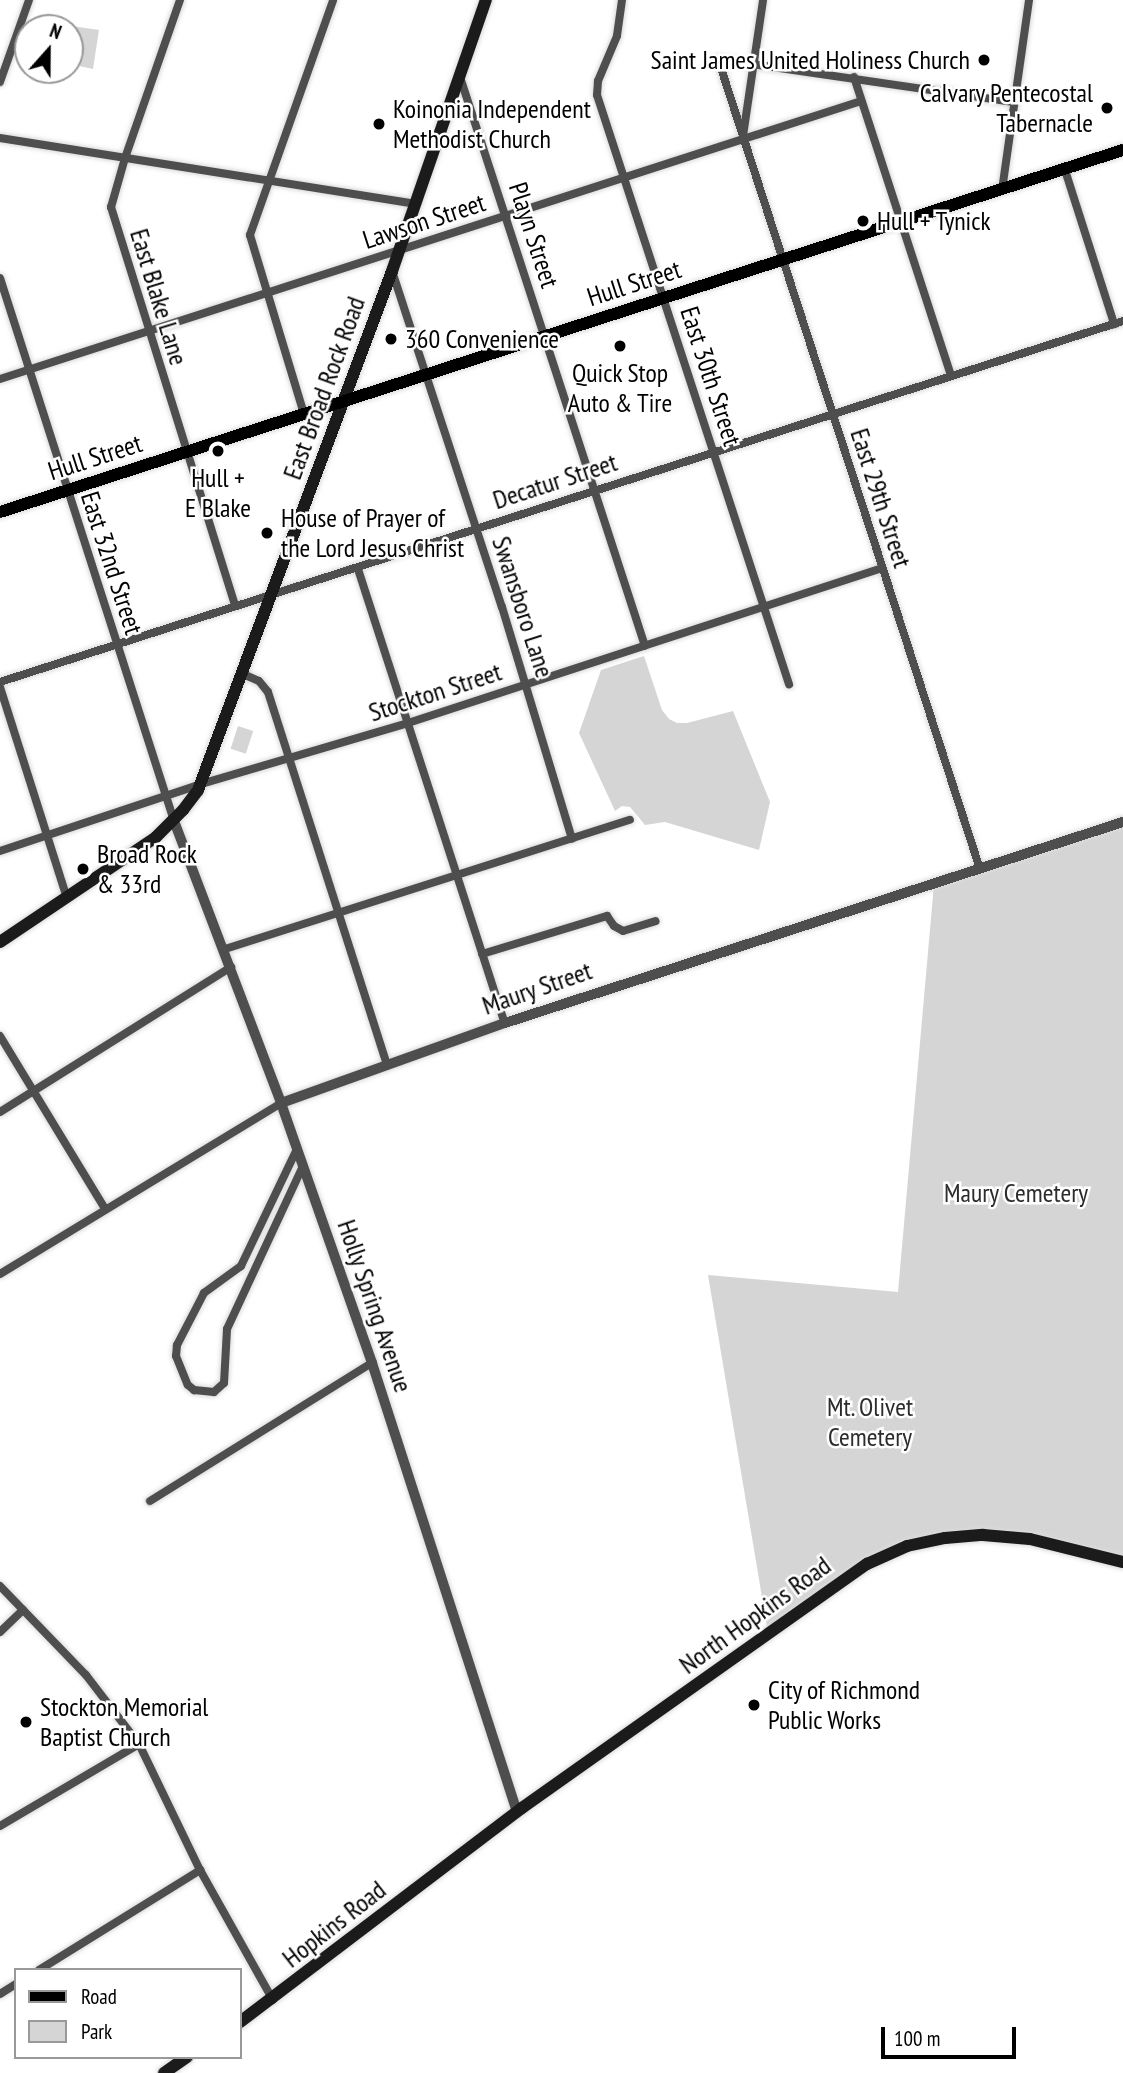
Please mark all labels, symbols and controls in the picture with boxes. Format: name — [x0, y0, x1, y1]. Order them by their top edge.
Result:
north arrow — [14, 14, 84, 84]
text: N — [47, 18, 65, 44]
place label: Saint James United Holiness Church — [651, 44, 970, 76]
marker: Saint James United Holiness Church — [976, 52, 992, 68]
place label: Calvary Pentecostal Tabernacle — [919, 77, 1093, 138]
place label: Koinonia Independent Methodist Church — [393, 93, 591, 154]
marker: Calvary Pentecostal Tabernacle — [1099, 100, 1115, 116]
marker: Koinonia Independent Methodist Church — [371, 116, 387, 132]
street label: Playn Street — [502, 178, 566, 292]
street label: Lawson Street — [359, 187, 489, 255]
place label: Hull + Tynick — [877, 205, 991, 237]
marker: Hull + Tynick — [855, 213, 871, 229]
street label: East Blake Lane — [124, 225, 194, 369]
street label: Hull Street — [583, 253, 685, 313]
street label: East Broad Rock Road — [276, 292, 372, 484]
street label: East 30th Street — [674, 303, 748, 449]
place label: 360 Convenience — [405, 323, 559, 355]
marker: 360 Convenience — [383, 331, 399, 347]
marker: Quick Stop Auto & Tire — [612, 338, 628, 354]
place label: Quick Stop Auto & Tire — [568, 357, 672, 418]
street label: East 29th Street — [844, 425, 918, 571]
street label: Hull Street — [44, 427, 146, 487]
marker: Hull + E Blake — [210, 443, 226, 459]
street label: Decatur Street — [489, 446, 621, 516]
place label: Hull + E Blake — [185, 462, 251, 524]
street label: East 32nd Street — [74, 488, 150, 638]
place label: House of Prayer of the Lord Jesus Christ — [281, 502, 464, 564]
marker: House of Prayer of the Lord Jesus Christ — [259, 525, 275, 541]
street label: Swansboro Lane — [486, 533, 560, 681]
street label: Stockton Street — [365, 656, 505, 728]
place label: Broad Rock & 33rd — [97, 838, 197, 900]
marker: Broad Rock & 33rd — [75, 861, 91, 877]
street label: Maury Street — [478, 955, 596, 1021]
park label: Maury Cemetery — [944, 1177, 1088, 1209]
street label: Holly Spring Avenue — [331, 1215, 419, 1397]
park label: Mt. Olivet Cemetery — [826, 1391, 914, 1452]
street label: North Hopkins Road — [673, 1550, 837, 1680]
place label: City of Richmond Public Works — [768, 1674, 921, 1736]
place label: Stockton Memorial Baptist Church — [40, 1691, 208, 1752]
marker: City of Richmond Public Works — [746, 1697, 762, 1713]
marker: Stockton Memorial Baptist Church — [18, 1714, 34, 1730]
street label: Hopkins Road — [276, 1874, 392, 1974]
legend — [14, 1968, 242, 2059]
text: Road — [81, 1983, 117, 2010]
scale bar — [885, 2014, 1020, 2058]
text: Park — [81, 2018, 112, 2045]
text: 100 m — [894, 2025, 940, 2052]

